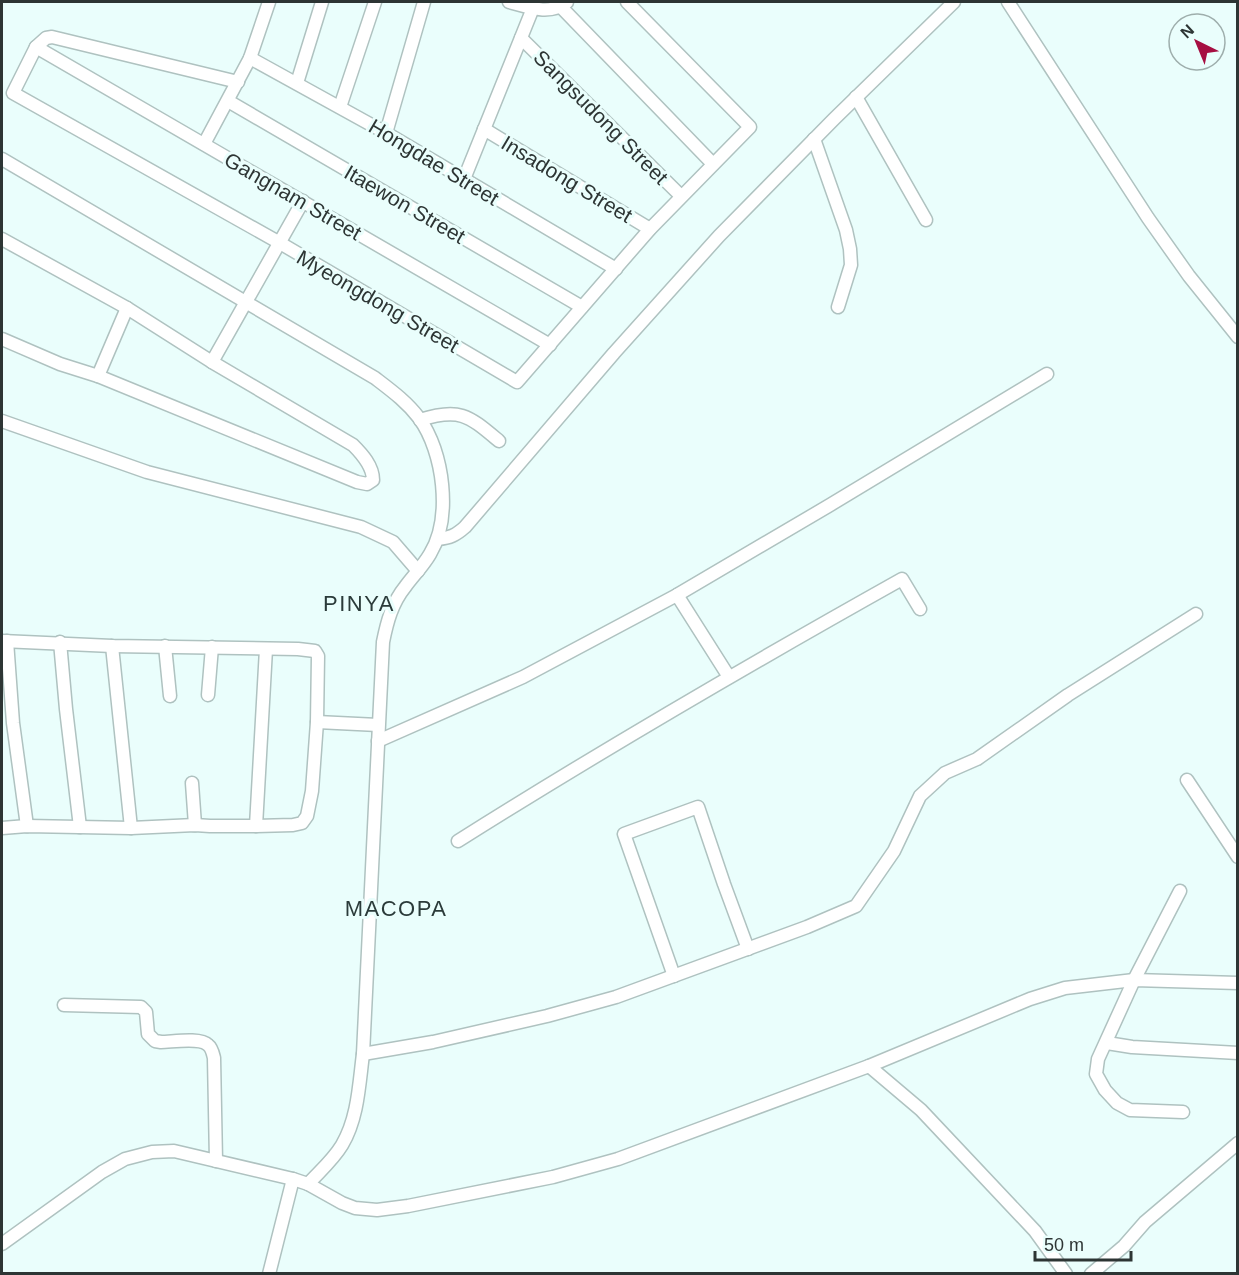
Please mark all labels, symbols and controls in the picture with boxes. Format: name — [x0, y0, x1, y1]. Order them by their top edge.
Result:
north arrow — [1167, 12, 1227, 72]
text: N — [1177, 21, 1197, 42]
street label: Sangsudong Street — [529, 45, 673, 189]
street label: Hongdae Street — [365, 114, 503, 210]
street label: Insadong Street — [498, 131, 637, 227]
street label: Gangnam Street — [221, 148, 366, 245]
street label: Itaewon Street — [341, 160, 470, 248]
street label: Myeongdong Street — [293, 245, 463, 357]
district label: PINYA — [323, 591, 395, 616]
district label: MACOPA — [345, 896, 447, 921]
scale bar — [1035, 1224, 1131, 1262]
text: 50 m — [1044, 1235, 1084, 1255]

